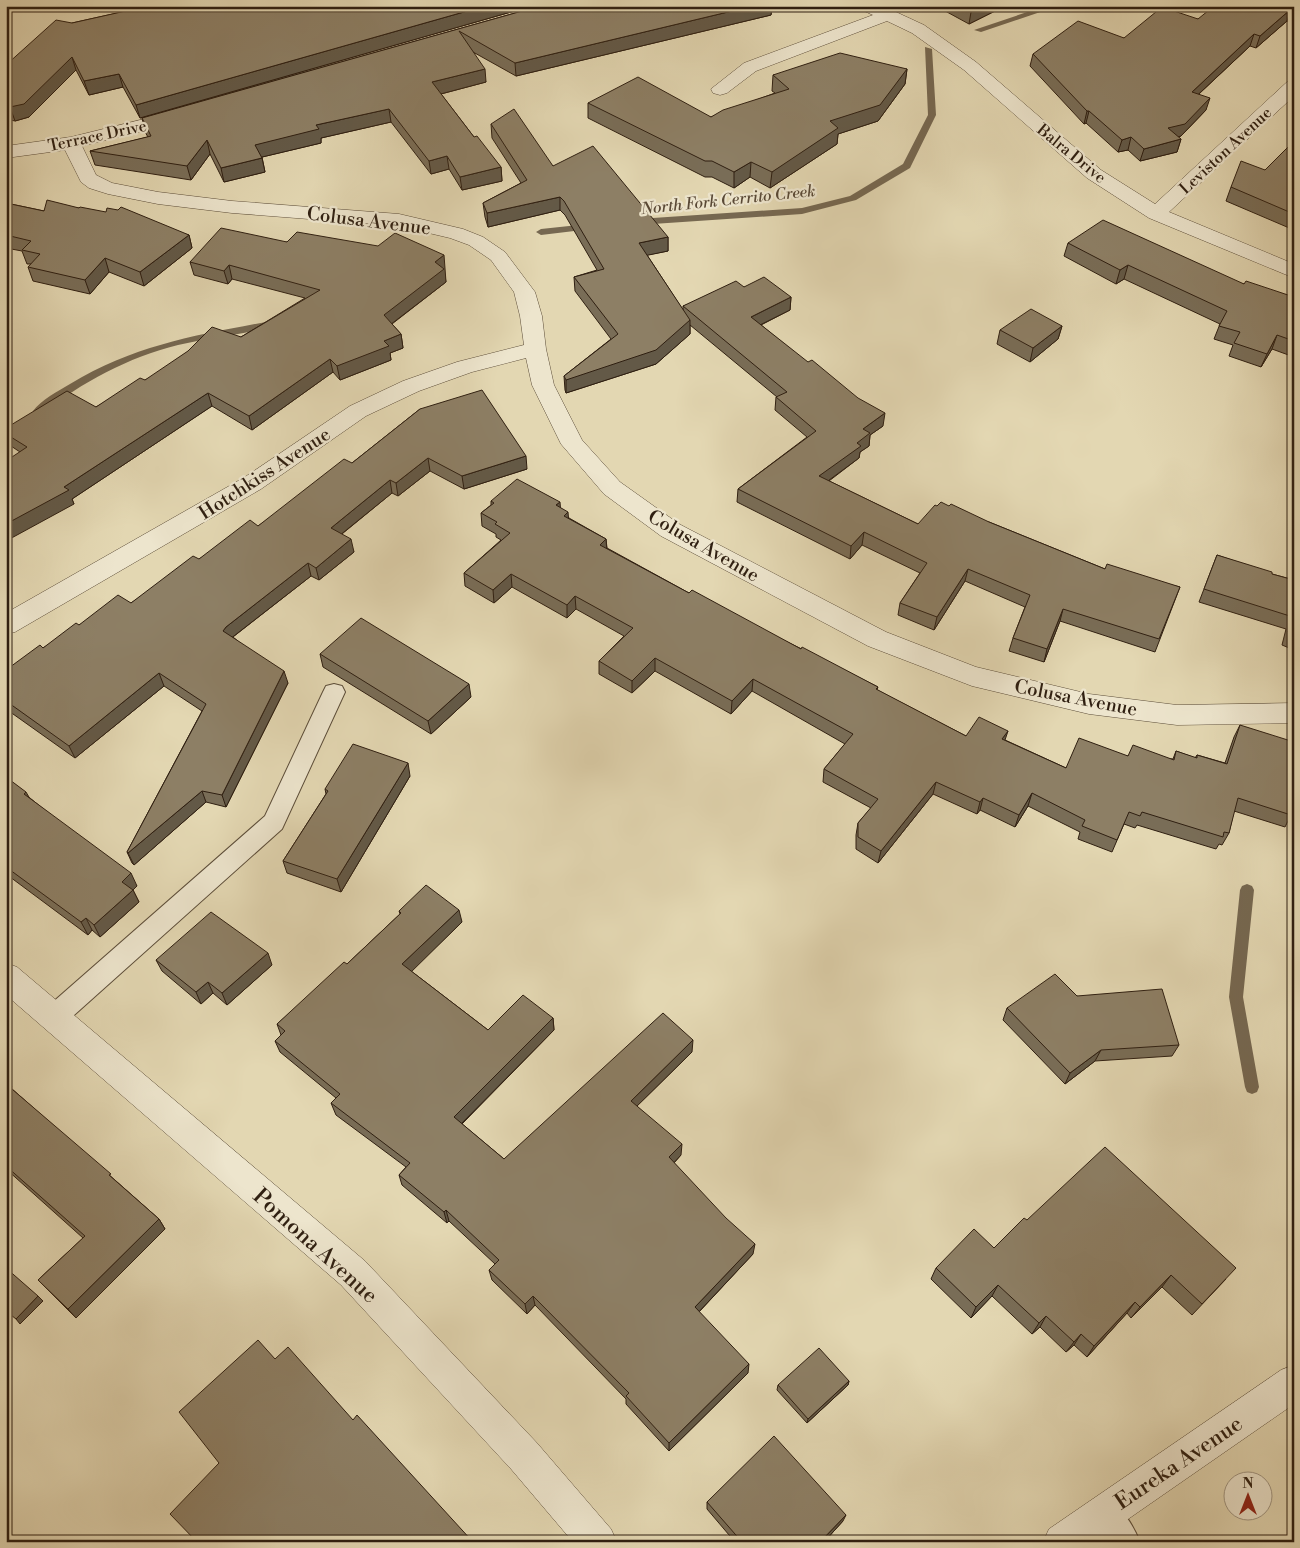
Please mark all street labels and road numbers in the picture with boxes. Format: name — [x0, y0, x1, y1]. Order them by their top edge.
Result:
street label: Leviston Avenue — [1175, 103, 1276, 199]
street label: Terrace Drive — [46, 116, 148, 156]
street label: Balra Drive — [1032, 119, 1110, 188]
street label: Colusa Avenue — [306, 201, 432, 240]
street label: Hotchkiss Avenue — [194, 422, 335, 525]
street label: Colusa Avenue — [644, 504, 763, 587]
street label: Colusa Avenue — [1012, 674, 1139, 722]
street label: Pomona Avenue — [247, 1183, 383, 1309]
street label: Eureka Avenue — [1110, 1411, 1248, 1516]

